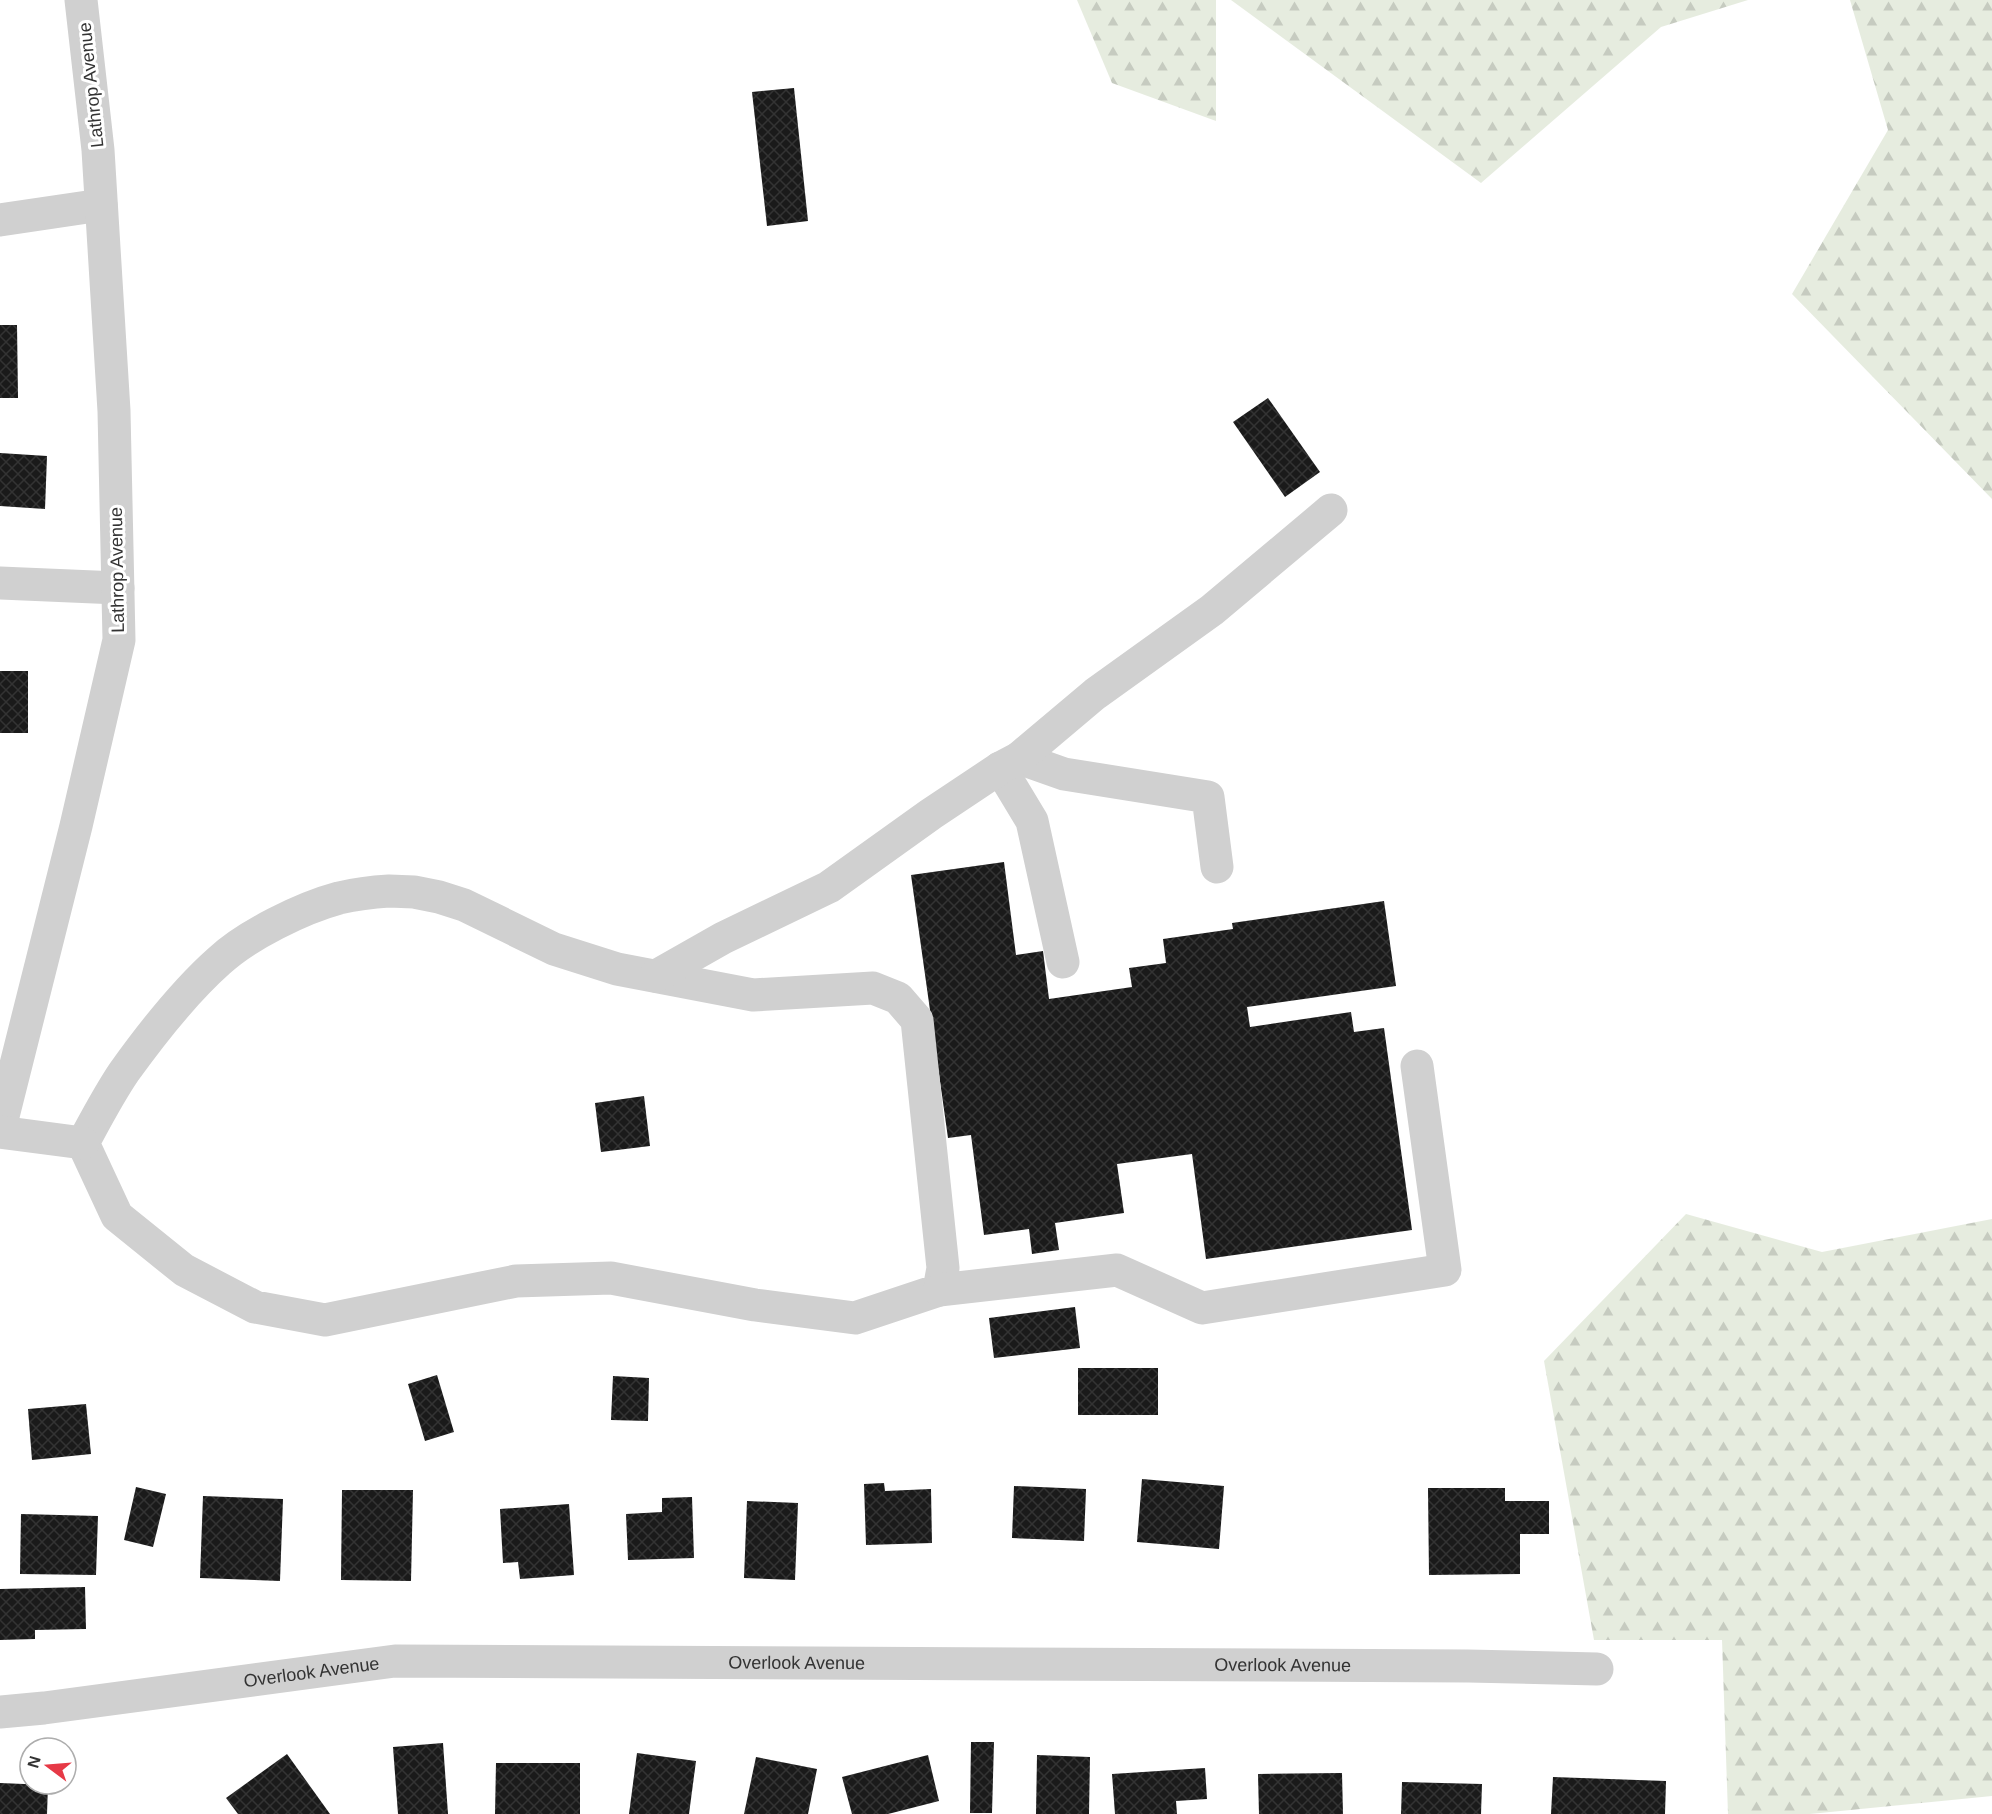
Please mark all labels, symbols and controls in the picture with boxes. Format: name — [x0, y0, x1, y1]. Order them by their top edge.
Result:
street label: Lathrop Avenue — [74, 21, 108, 149]
street label: Lathrop Avenue — [106, 507, 128, 633]
street label: Overlook Avenue — [242, 1653, 381, 1691]
street label: Overlook Avenue — [728, 1653, 865, 1673]
street label: Overlook Avenue — [1214, 1655, 1351, 1675]
north arrow — [18, 1736, 78, 1796]
text: N — [24, 1754, 44, 1770]

